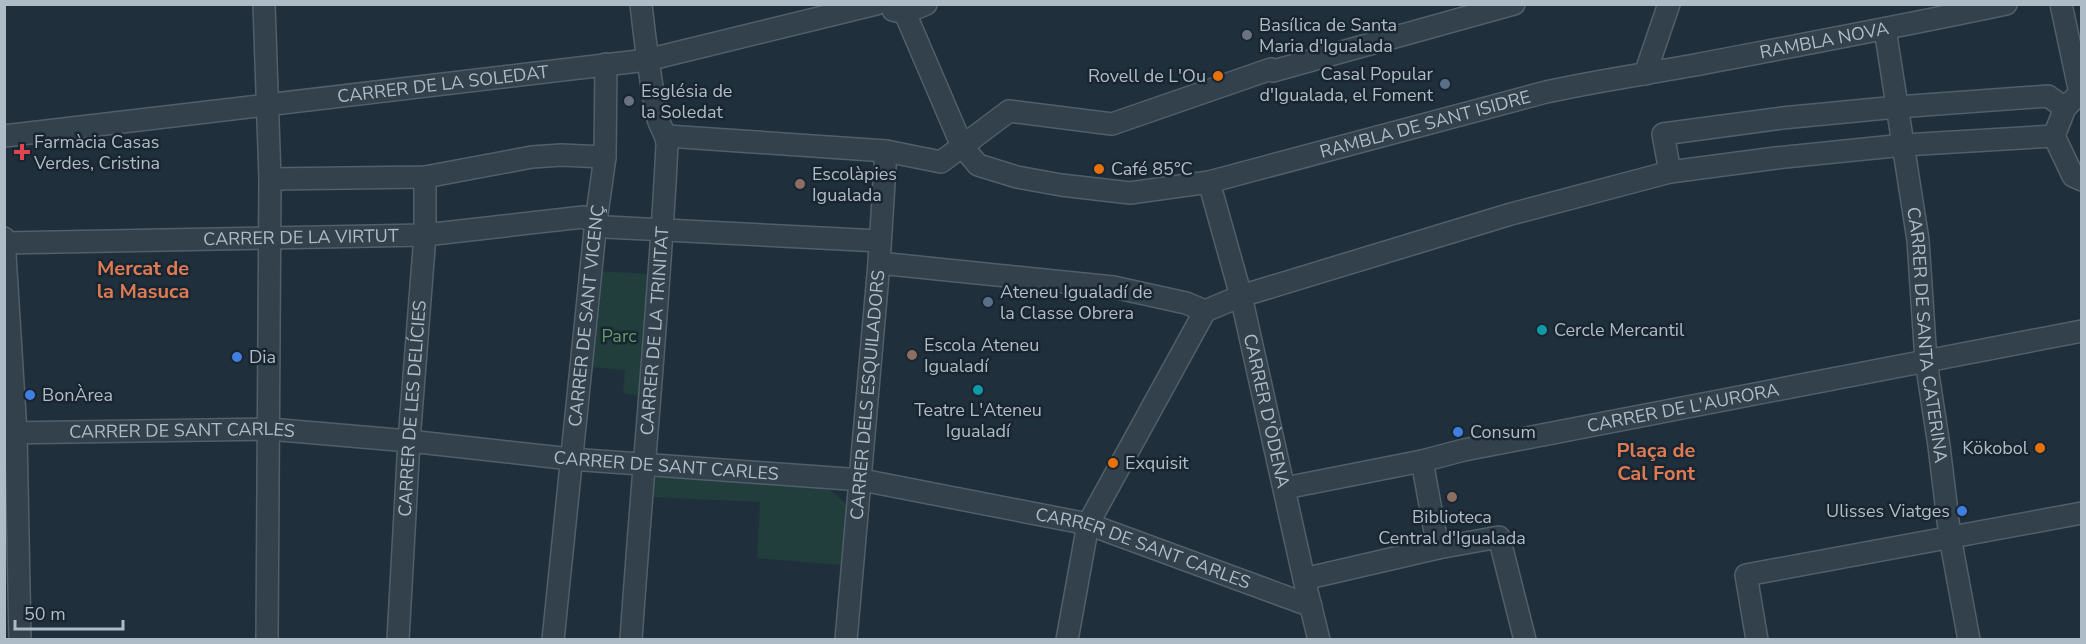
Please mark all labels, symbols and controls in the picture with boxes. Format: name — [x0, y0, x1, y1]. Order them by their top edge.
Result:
place label: Basílica de Santa Maria d'Igualada — [1259, 13, 1397, 58]
street label: RAMBLA NOVA — [1758, 16, 1891, 64]
marker: Basílica de Santa Maria d'Igualada — [1240, 28, 1254, 42]
street label: CARRER DE LA SOLEDAT — [336, 60, 550, 109]
place label: Casal Popular d'Igualada, el Foment — [1260, 62, 1434, 107]
place label: Rovell de L'Ou — [1088, 64, 1206, 88]
marker: Rovell de L'Ou — [1211, 69, 1225, 83]
marker: Casal Popular d'Igualada, el Foment — [1438, 77, 1452, 91]
place label: Església de la Soledat — [641, 79, 732, 124]
street label: RAMBLA DE SANT ISIDRE — [1317, 85, 1533, 164]
marker: Església de la Soledat — [622, 94, 636, 108]
place label: Farmàcia Casas Verdes, Cristina — [33, 130, 160, 175]
marker: Farmàcia Casas Verdes, Cristina — [15, 145, 29, 159]
place label: Café 85°C — [1111, 157, 1193, 181]
place label: Escolàpies Igualada — [812, 162, 897, 207]
marker: Café 85°C — [1092, 162, 1106, 176]
marker: Escolàpies Igualada — [793, 177, 807, 191]
street label: CARRER DE SANT VICENÇ — [563, 203, 610, 428]
street label: CARRER DE SANTA CATERINA — [1901, 205, 1953, 464]
street label: CARRER DE LA VIRTUT — [203, 224, 399, 251]
street label: CARRER DE LA TRINITAT — [635, 226, 674, 436]
district label: Mercat de la Masuca — [97, 255, 189, 305]
street label: CARRER DELS ESQUILADORS — [845, 269, 890, 521]
place label: Ateneu Igualadí de la Classe Obrera — [1000, 280, 1152, 325]
marker: Ateneu Igualadí de la Classe Obrera — [981, 295, 995, 309]
street label: CARRER DE LES DELÍCIES — [393, 299, 432, 517]
place label: Cercle Mercantil — [1554, 318, 1685, 342]
marker: Cercle Mercantil — [1535, 323, 1549, 337]
park label: Parc — [601, 324, 637, 348]
street label: CARRER D'ÒDENA — [1238, 331, 1295, 490]
place label: Escola Ateneu Igualadí — [924, 333, 1039, 378]
place label: Dia — [249, 345, 276, 369]
marker: Escola Ateneu Igualadí — [905, 348, 919, 362]
marker: Dia — [230, 350, 244, 364]
street label: CARRER DE L'AURORA — [1585, 378, 1781, 438]
place label: BonÀrea — [42, 383, 113, 407]
marker: Teatre L'Ateneu Igualadí — [971, 383, 985, 397]
marker: BonÀrea — [23, 388, 37, 402]
place label: Teatre L'Ateneu Igualadí — [914, 398, 1042, 443]
street label: CARRER DE SANT CARLES — [69, 417, 296, 444]
place label: Consum — [1470, 420, 1536, 444]
marker: Consum — [1451, 425, 1465, 439]
place label: Kökobol — [1962, 436, 2029, 460]
district label: Plaça de Cal Font — [1617, 437, 1696, 487]
marker: Kökobol — [2033, 441, 2047, 455]
street label: CARRER DE SANT CARLES — [552, 445, 780, 486]
place label: Exquisit — [1125, 451, 1189, 475]
marker: Exquisit — [1106, 456, 1120, 470]
marker: Biblioteca Central d'Igualada — [1445, 490, 1459, 504]
place label: Ulisses Viatges — [1826, 499, 1950, 523]
street label: CARRER DE SANT CARLES — [1033, 502, 1254, 595]
marker: Ulisses Viatges — [1955, 504, 1969, 518]
place label: Biblioteca Central d'Igualada — [1378, 505, 1526, 550]
scale bar — [15, 593, 123, 631]
text: 50 m — [24, 602, 66, 626]

